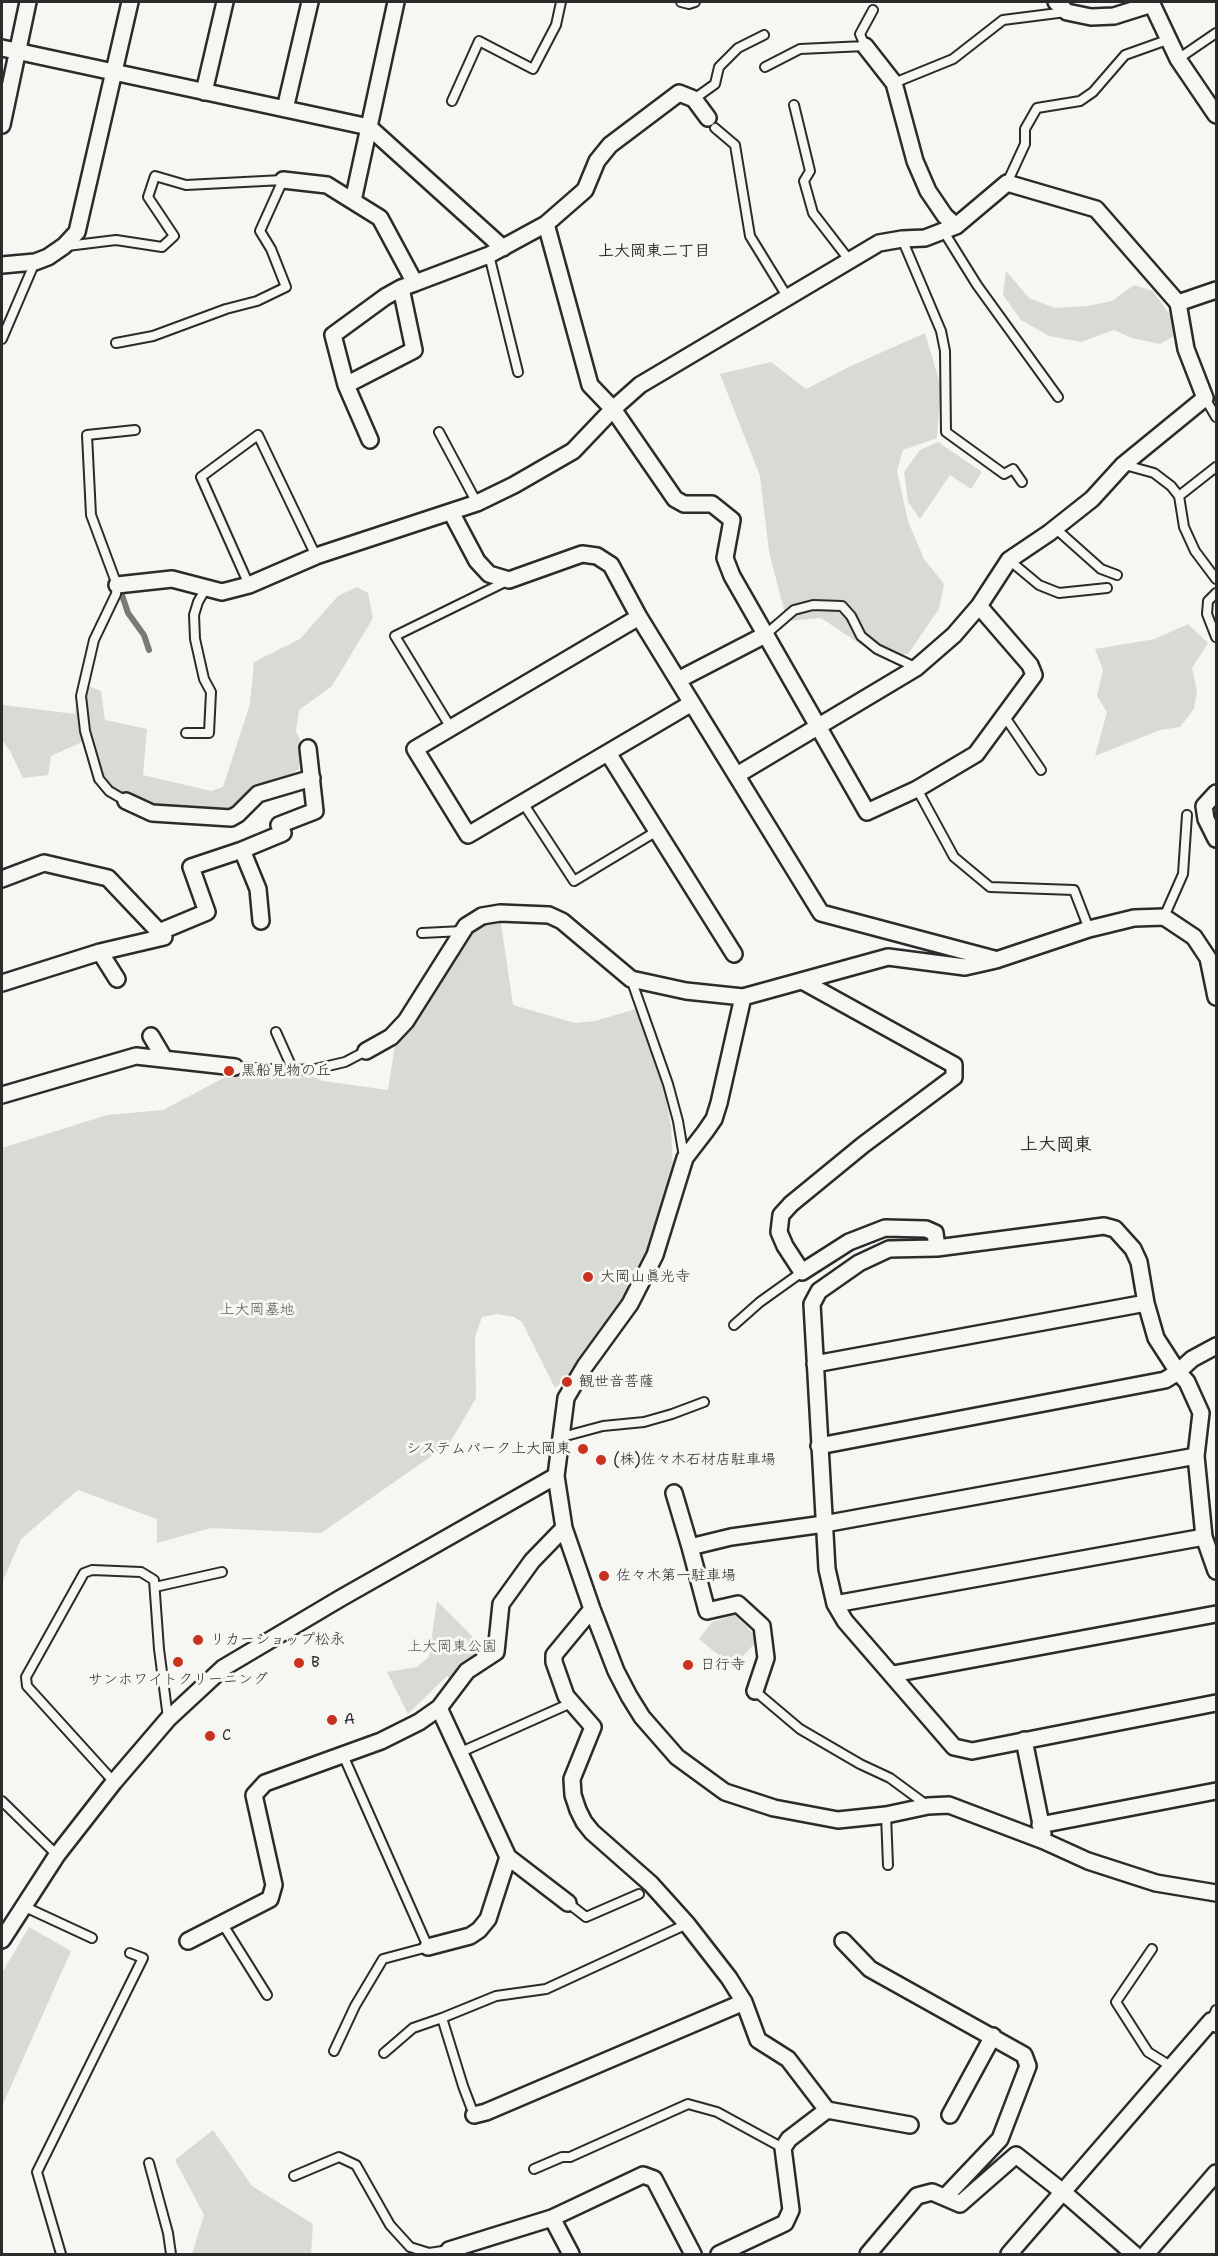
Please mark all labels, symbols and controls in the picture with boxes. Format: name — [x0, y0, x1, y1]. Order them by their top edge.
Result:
district label: 上大岡東二丁目 — [598, 242, 710, 262]
place label: 黒船見物の丘 — [241, 1062, 331, 1080]
marker: 黒船見物の丘 — [222, 1064, 236, 1078]
district label: 上大岡東 — [1020, 1134, 1092, 1156]
place label: 大岡山眞光寺 — [600, 1268, 690, 1286]
marker: 大岡山眞光寺 — [581, 1270, 595, 1284]
park label: 上大岡墓地 — [220, 1301, 294, 1319]
place label: 観世音菩薩 — [579, 1373, 654, 1391]
marker: 観世音菩薩 — [560, 1375, 574, 1389]
place label: システムパーク上大岡東 — [406, 1440, 571, 1458]
marker: システムパーク上大岡東 — [576, 1442, 590, 1456]
place label: (株)佐々木石材店駐車場 — [613, 1451, 776, 1469]
marker: (株)佐々木石材店駐車場 — [594, 1453, 608, 1467]
place label: 佐々木第一駐車場 — [616, 1567, 736, 1585]
marker: 佐々木第一駐車場 — [597, 1569, 611, 1583]
place label: リカーショップ松永 — [210, 1631, 345, 1649]
marker: リカーショップ松永 — [191, 1633, 205, 1647]
park label: 上大岡東公園 — [407, 1638, 497, 1656]
place label: B — [311, 1654, 320, 1672]
marker: サンホワイトクリーニング — [171, 1655, 185, 1669]
marker: B — [292, 1656, 306, 1670]
place label: 日行寺 — [700, 1656, 745, 1674]
marker: 日行寺 — [681, 1658, 695, 1672]
place label: サンホワイトクリーニング — [88, 1671, 268, 1689]
place label: A — [344, 1711, 355, 1729]
marker: A — [325, 1713, 339, 1727]
place label: C — [222, 1727, 231, 1745]
marker: C — [203, 1729, 217, 1743]

